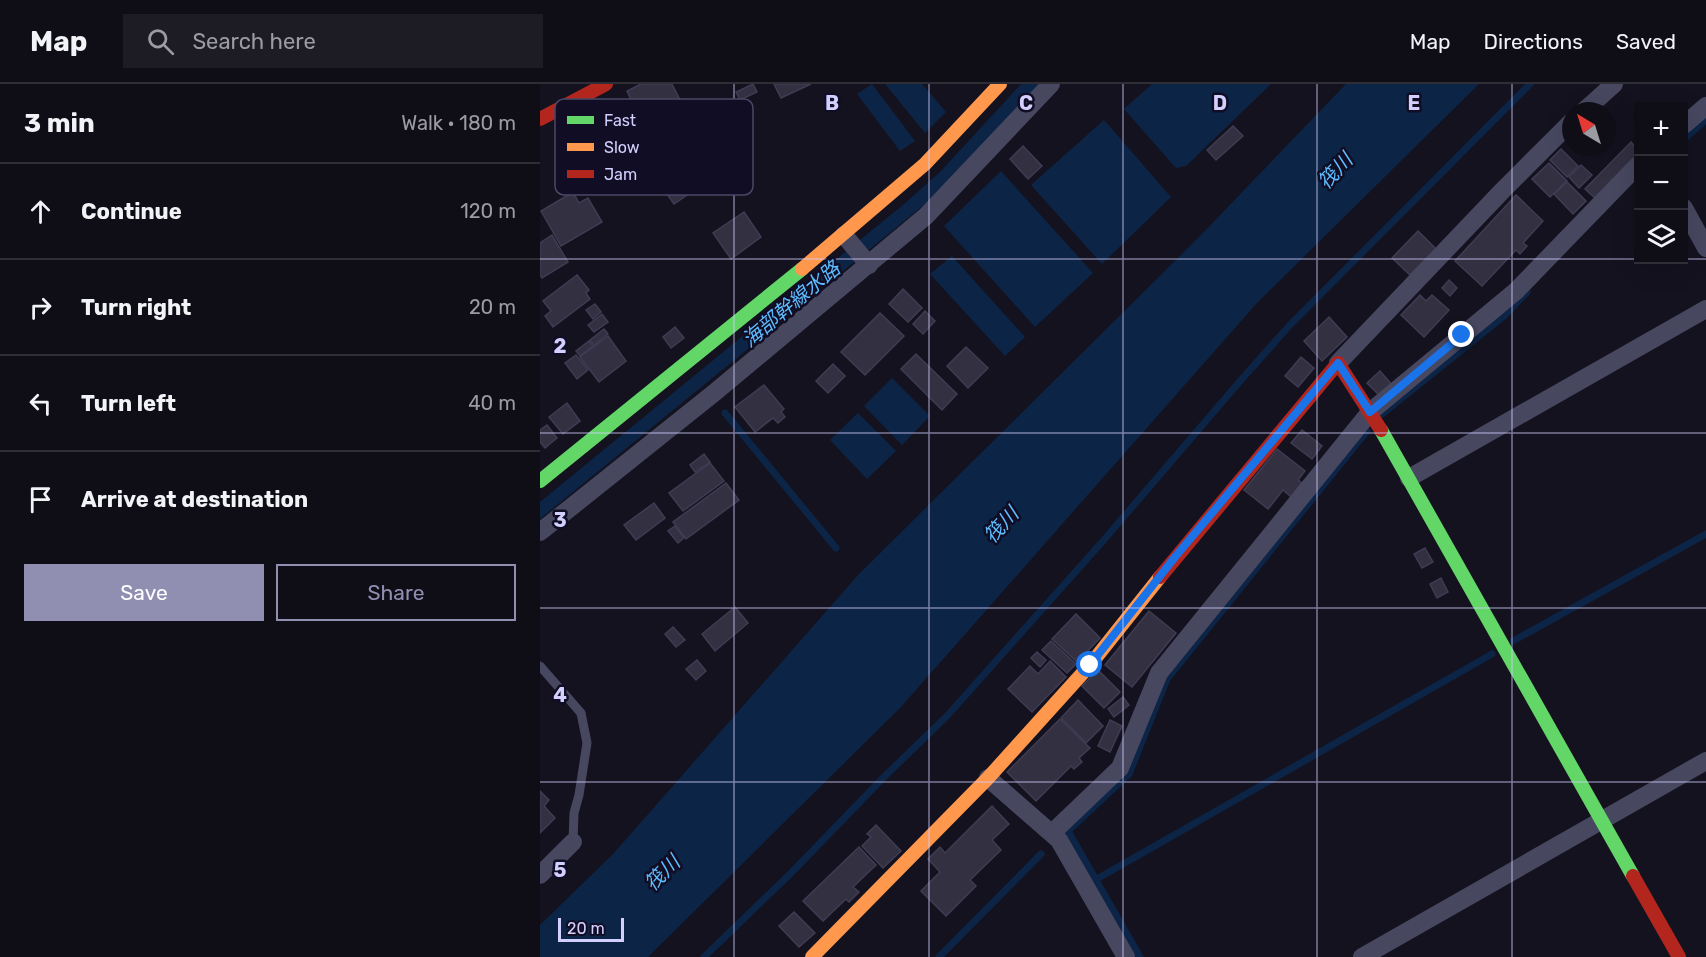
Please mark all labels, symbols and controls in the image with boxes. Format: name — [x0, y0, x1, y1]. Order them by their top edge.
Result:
search box — [123, 14, 543, 68]
text: Map — [30, 25, 87, 58]
icon: search — [144, 25, 177, 58]
text: Search here — [192, 28, 316, 55]
text: Map — [1410, 29, 1451, 54]
text: Directions — [1484, 29, 1583, 54]
text: Saved — [1616, 29, 1676, 54]
text: B — [825, 91, 839, 115]
text: C — [1019, 91, 1033, 115]
text: D — [1213, 91, 1227, 115]
text: E — [1408, 91, 1420, 115]
legend — [555, 99, 753, 195]
north arrow — [1562, 102, 1616, 156]
map controls — [1634, 102, 1688, 264]
button: + — [1634, 102, 1688, 156]
text: 3 min — [24, 108, 95, 139]
text: Walk · 180 m — [401, 111, 516, 135]
text: Fast — [604, 111, 636, 130]
text: Slow — [604, 138, 640, 157]
water label: 筏川 — [1313, 147, 1359, 194]
button: − — [1634, 156, 1688, 210]
text: Jam — [604, 165, 637, 184]
icon: ahead — [24, 195, 57, 228]
text: Continue — [81, 198, 182, 225]
text: 120 m — [460, 199, 516, 223]
button: layers — [1634, 210, 1688, 264]
water label: 海部幹線水路 — [737, 255, 846, 352]
icon: right — [24, 291, 57, 324]
text: Turn right — [81, 294, 191, 321]
text: 20 m — [469, 295, 516, 319]
route end — [1448, 321, 1474, 347]
text: 2 — [554, 334, 567, 358]
icon: left — [24, 387, 57, 420]
text: Turn left — [81, 390, 176, 417]
text: 40 m — [468, 391, 516, 415]
icon: arrive — [24, 483, 57, 516]
text: Arrive at destination — [81, 486, 308, 513]
water label: 筏川 — [979, 501, 1025, 548]
text: 3 — [553, 508, 567, 532]
button: Save — [24, 564, 264, 621]
button: Share — [276, 564, 516, 621]
route start — [1076, 651, 1102, 677]
text: 4 — [553, 683, 567, 707]
water label: 筏川 — [639, 849, 686, 896]
text: 5 — [554, 858, 567, 882]
scale bar — [558, 915, 624, 942]
text: 20 m — [567, 919, 605, 938]

